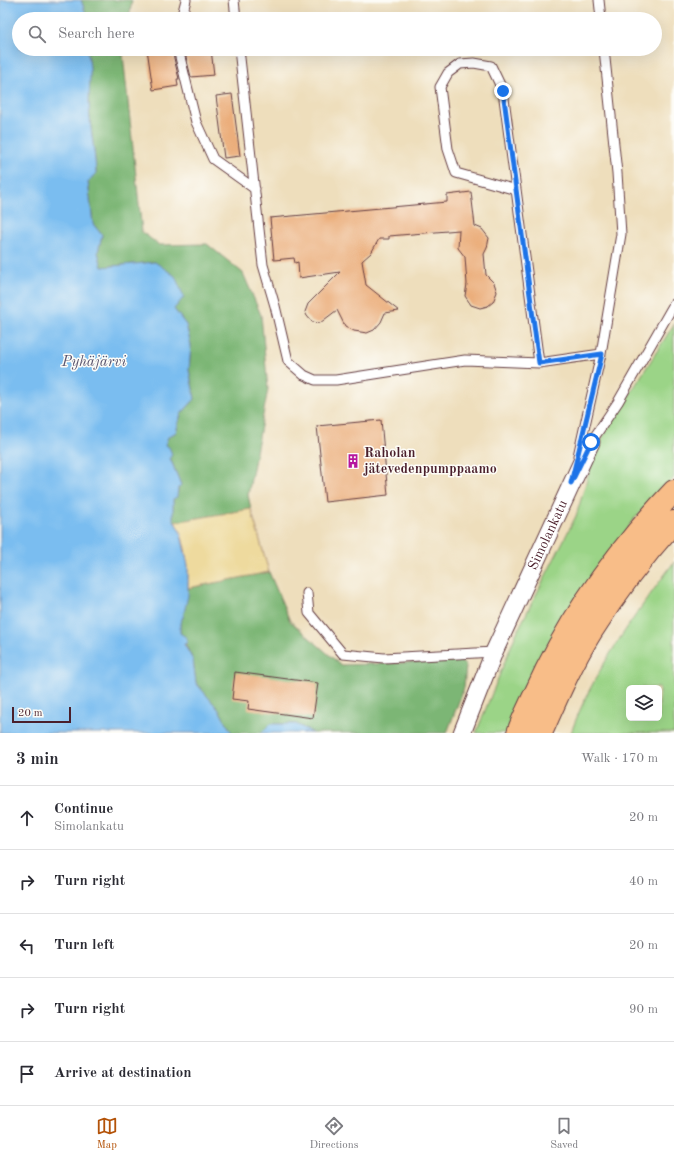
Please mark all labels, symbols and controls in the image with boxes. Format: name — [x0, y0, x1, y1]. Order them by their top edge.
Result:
search box — [12, 12, 662, 56]
icon: search — [26, 23, 48, 45]
text: Search here — [58, 27, 135, 42]
route end — [494, 82, 512, 100]
water label: Pyhäjärvi — [61, 355, 126, 370]
route start — [582, 433, 600, 451]
place label: Raholan jätevedenpumppaamo — [363, 446, 497, 476]
building icon: Raholan jätevedenpumppaamo — [345, 453, 361, 469]
street label: Simolankatu — [526, 497, 570, 572]
map controls — [626, 685, 662, 721]
button: layers — [626, 685, 662, 721]
scale bar — [12, 705, 71, 724]
text: 20 m — [18, 708, 43, 719]
text: 3 min — [16, 751, 59, 768]
text: Walk · 170 m — [581, 752, 658, 765]
text: Continue — [54, 802, 113, 817]
icon: ahead — [16, 807, 38, 829]
text: 20 m — [629, 811, 658, 824]
text: Simolankatu — [54, 820, 124, 833]
icon: right — [16, 871, 38, 893]
text: Turn right — [54, 874, 125, 889]
text: 40 m — [629, 875, 658, 888]
icon: left — [16, 935, 38, 957]
text: Turn left — [54, 938, 114, 953]
text: 20 m — [629, 939, 658, 952]
icon: right — [16, 999, 38, 1021]
text: Turn right — [54, 1002, 125, 1017]
text: 90 m — [629, 1003, 658, 1016]
icon: arrive — [16, 1063, 38, 1085]
text: Arrive at destination — [54, 1066, 192, 1081]
tab: Map — [96, 1115, 118, 1153]
tab: Directions — [310, 1115, 358, 1153]
tab: Saved — [550, 1115, 578, 1153]

